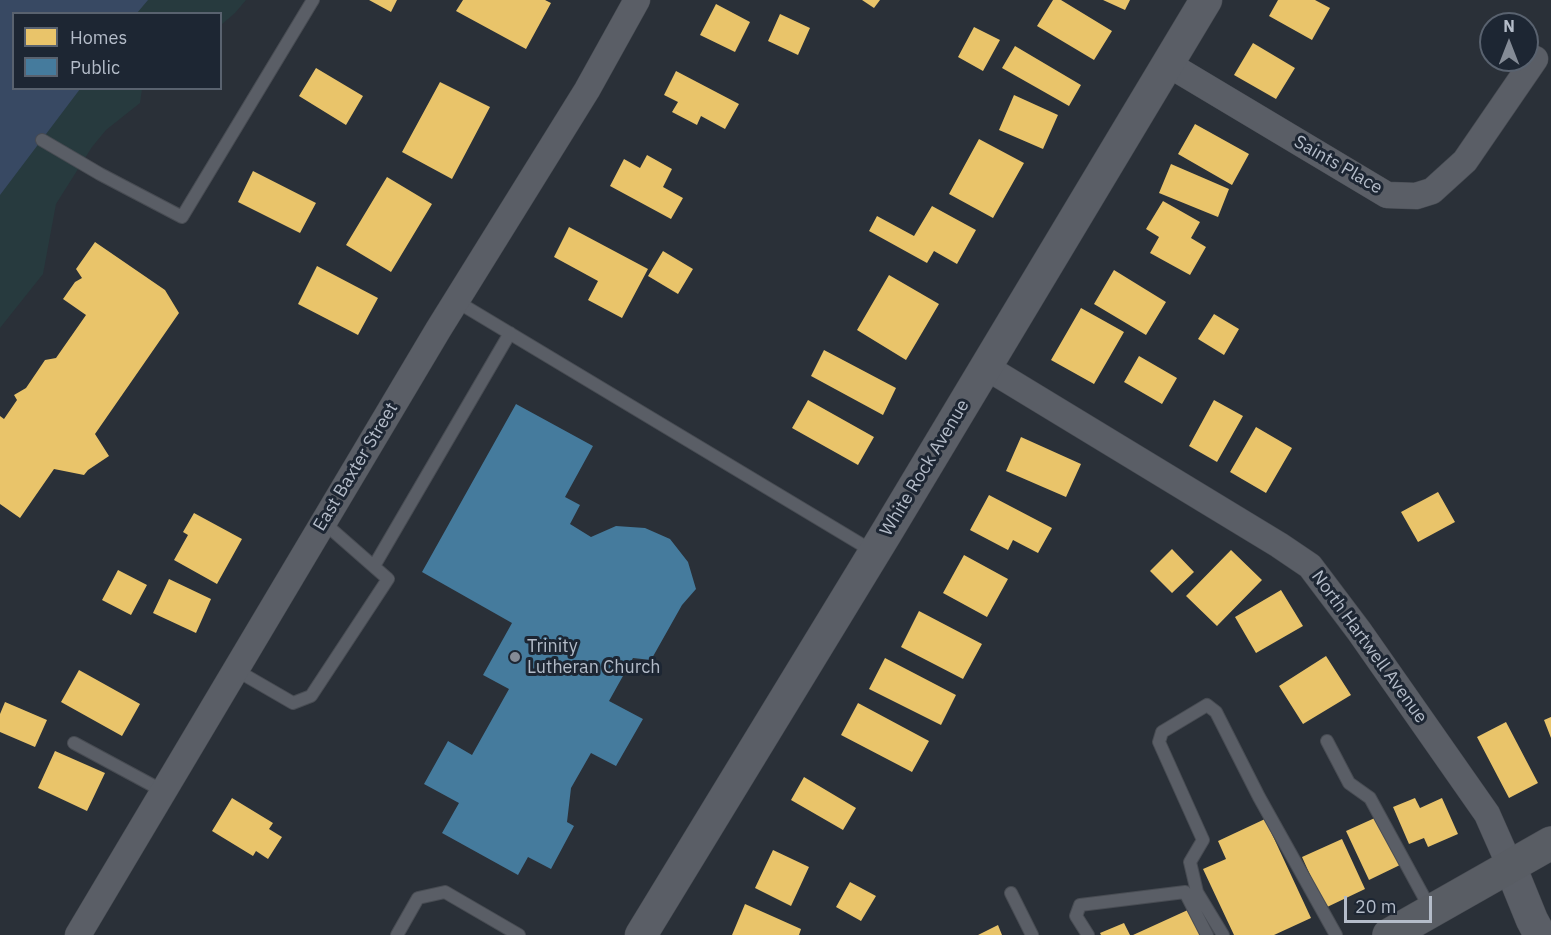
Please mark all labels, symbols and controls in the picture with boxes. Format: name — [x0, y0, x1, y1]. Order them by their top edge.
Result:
legend — [12, 12, 222, 90]
north arrow — [1479, 12, 1539, 72]
text: N — [1503, 16, 1515, 36]
text: Homes — [70, 26, 127, 49]
text: Public — [70, 56, 120, 79]
street label: Saints Place — [1290, 131, 1386, 199]
street label: White Rock Avenue — [876, 396, 974, 540]
street label: East Baxter Street — [309, 399, 403, 535]
street label: North Hartwell Avenue — [1306, 567, 1432, 727]
place label: Trinity Lutheran Church — [527, 636, 661, 678]
marker: Trinity Lutheran Church — [508, 650, 522, 664]
scale bar — [1347, 884, 1436, 922]
text: 20 m — [1355, 895, 1397, 918]

